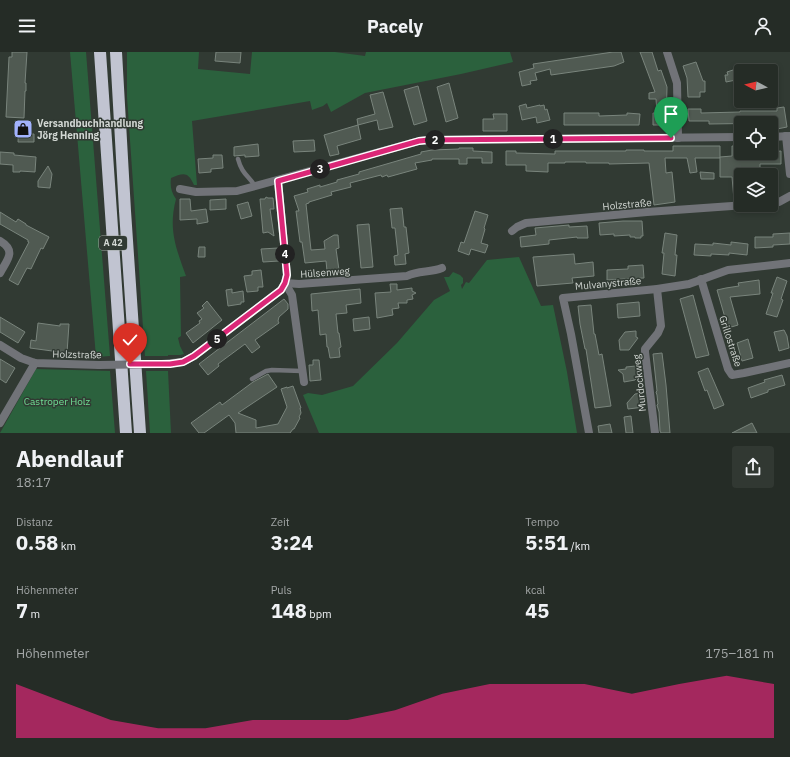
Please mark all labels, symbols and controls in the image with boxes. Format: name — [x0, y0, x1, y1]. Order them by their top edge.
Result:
icon: menu — [16, 15, 38, 37]
text: Pacely — [367, 15, 423, 38]
icon: person — [752, 15, 774, 37]
north arrow — [734, 64, 778, 108]
map controls — [734, 64, 778, 212]
pin — [654, 97, 688, 138]
icon: arrive — [660, 103, 682, 125]
button: locate — [734, 116, 778, 160]
place label: Versandbuchhandlung Jörg Henning — [37, 117, 143, 142]
shop icon: Versandbuchhandlung Jörg Henning — [12, 118, 34, 140]
pin: 1 — [543, 129, 563, 149]
pin: 2 — [425, 130, 445, 150]
text: 1 — [550, 132, 556, 146]
text: 2 — [432, 133, 438, 147]
pin: 3 — [310, 159, 330, 179]
text: 3 — [317, 162, 323, 176]
button: layers — [734, 168, 778, 212]
street label: Holzstraße — [602, 196, 653, 213]
road number: A 42 — [99, 236, 127, 250]
pin: 4 — [275, 244, 295, 264]
text: 4 — [282, 247, 288, 261]
street label: Hülsenweg — [300, 264, 351, 281]
street label: Mulvanystraße — [574, 274, 642, 293]
street label: Grillostraße — [716, 314, 745, 369]
pin — [113, 323, 147, 364]
icon: check — [119, 329, 141, 351]
pin: 5 — [207, 329, 227, 349]
text: 5 — [214, 332, 220, 346]
street label: Holzstraße — [52, 348, 102, 361]
street label: Murdockweg — [630, 353, 649, 412]
park label: Castroper Holz — [24, 395, 91, 408]
text: Abendlauf — [16, 444, 124, 473]
button: share — [732, 446, 774, 488]
text: 18:17 — [16, 474, 51, 491]
text: Distanz — [16, 515, 53, 529]
text: Zeit — [271, 515, 290, 529]
text: Tempo — [525, 515, 559, 529]
text: 0.58 — [16, 529, 58, 556]
text: 3:24 — [271, 529, 313, 556]
text: 5:51 — [525, 529, 568, 556]
text: km — [58, 539, 76, 553]
text: /km — [568, 539, 590, 553]
text: Höhenmeter — [16, 583, 78, 597]
text: Puls — [271, 583, 292, 597]
text: kcal — [525, 583, 545, 597]
text: 7 — [16, 597, 28, 624]
text: 148 — [271, 597, 307, 624]
text: 45 — [525, 597, 549, 624]
text: m — [28, 607, 40, 621]
text: bpm — [307, 607, 332, 621]
text: Höhenmeter — [16, 645, 89, 662]
text: 175–181 m — [705, 645, 774, 662]

